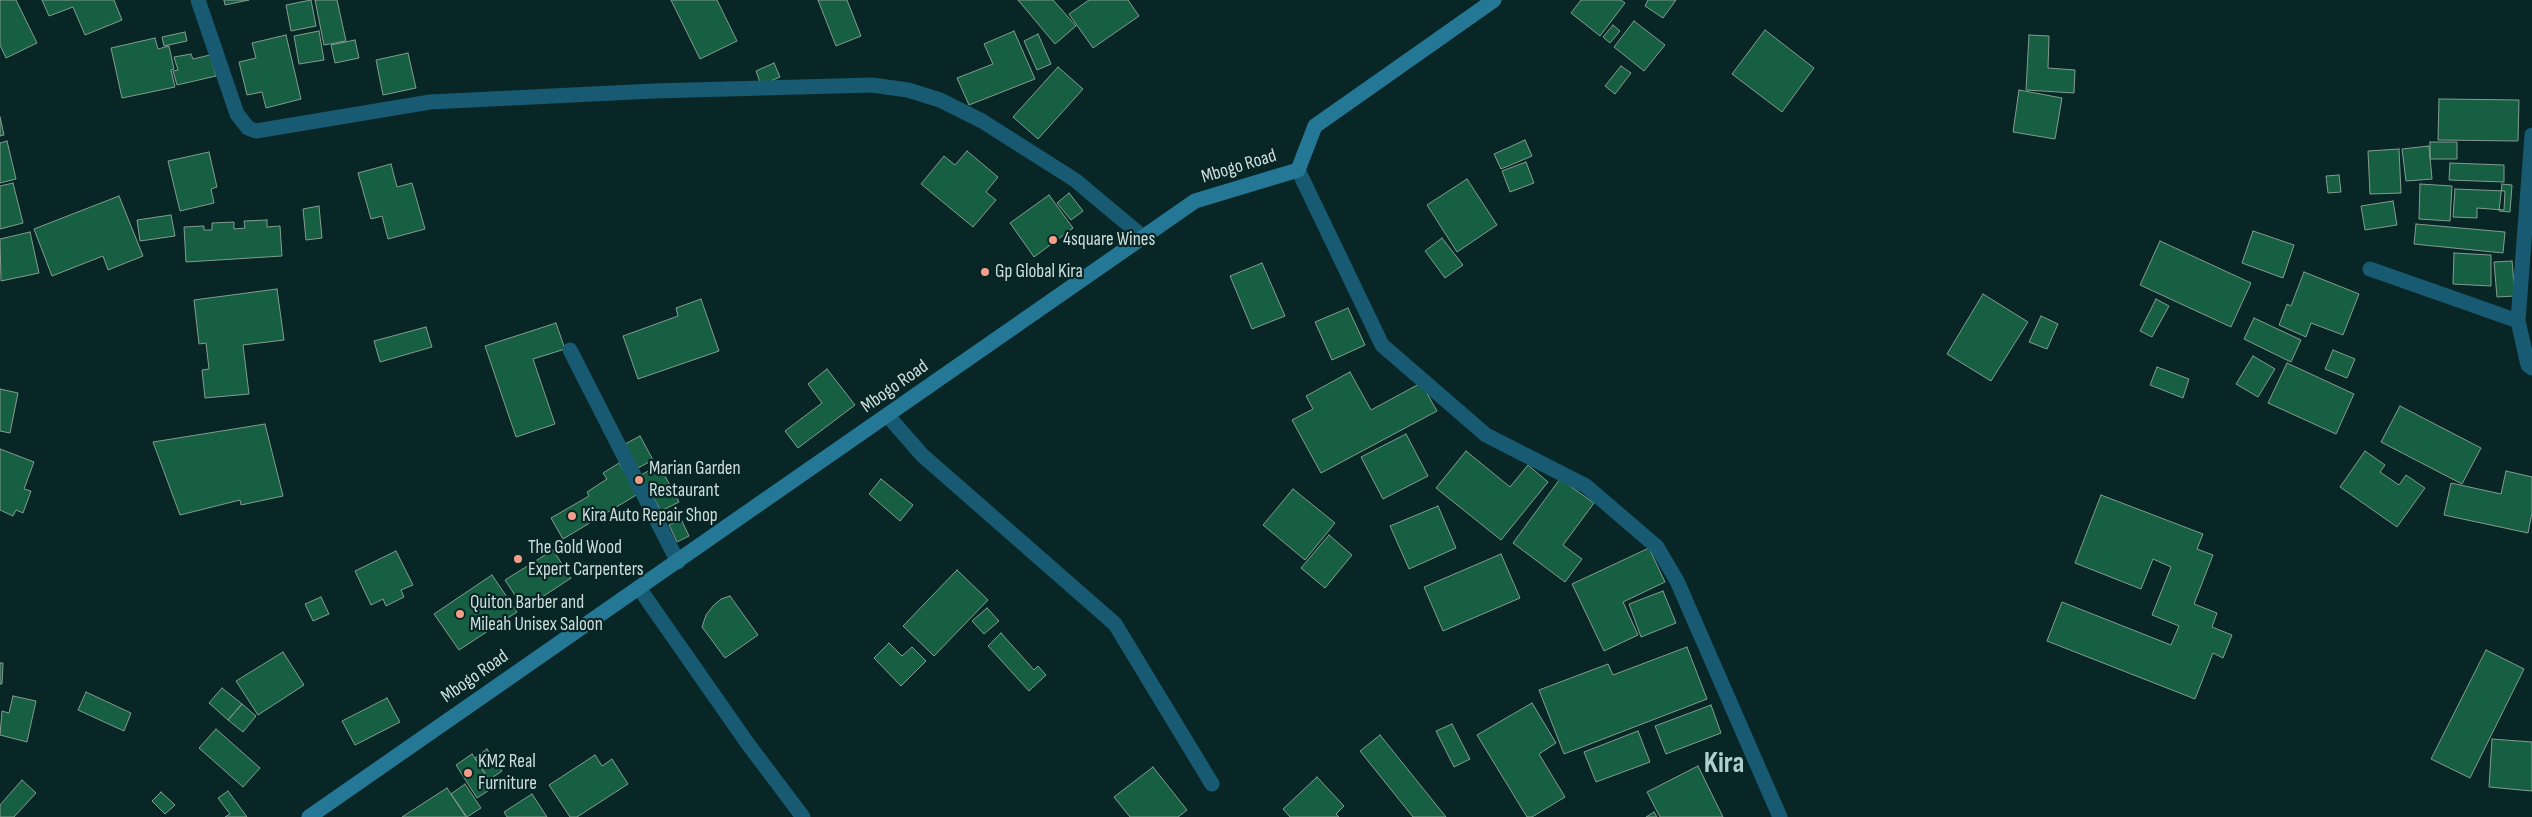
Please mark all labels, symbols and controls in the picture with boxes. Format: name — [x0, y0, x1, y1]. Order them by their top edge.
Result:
street label: Mbogo Road — [1199, 145, 1279, 189]
place label: 4square Wines — [1063, 229, 1155, 251]
marker: 4square Wines — [1047, 234, 1059, 246]
place label: Gp Global Kira — [995, 261, 1083, 283]
marker: Gp Global Kira — [979, 266, 991, 278]
street label: Mbogo Road — [857, 356, 933, 418]
place label: Marian Garden Restaurant — [649, 458, 741, 502]
marker: Marian Garden Restaurant — [633, 474, 645, 486]
place label: Kira Auto Repair Shop — [582, 505, 718, 527]
marker: Kira Auto Repair Shop — [566, 510, 578, 522]
place label: The Gold Wood Expert Carpenters — [528, 537, 644, 581]
marker: The Gold Wood Expert Carpenters — [512, 553, 524, 565]
place label: Quiton Barber and Mileah Unisex Saloon — [470, 592, 603, 636]
marker: Quiton Barber and Mileah Unisex Saloon — [454, 608, 466, 620]
street label: Mbogo Road — [437, 646, 513, 708]
district label: Kira — [1704, 748, 1744, 782]
place label: KM2 Real Furniture — [478, 751, 537, 795]
marker: KM2 Real Furniture — [462, 767, 474, 779]

